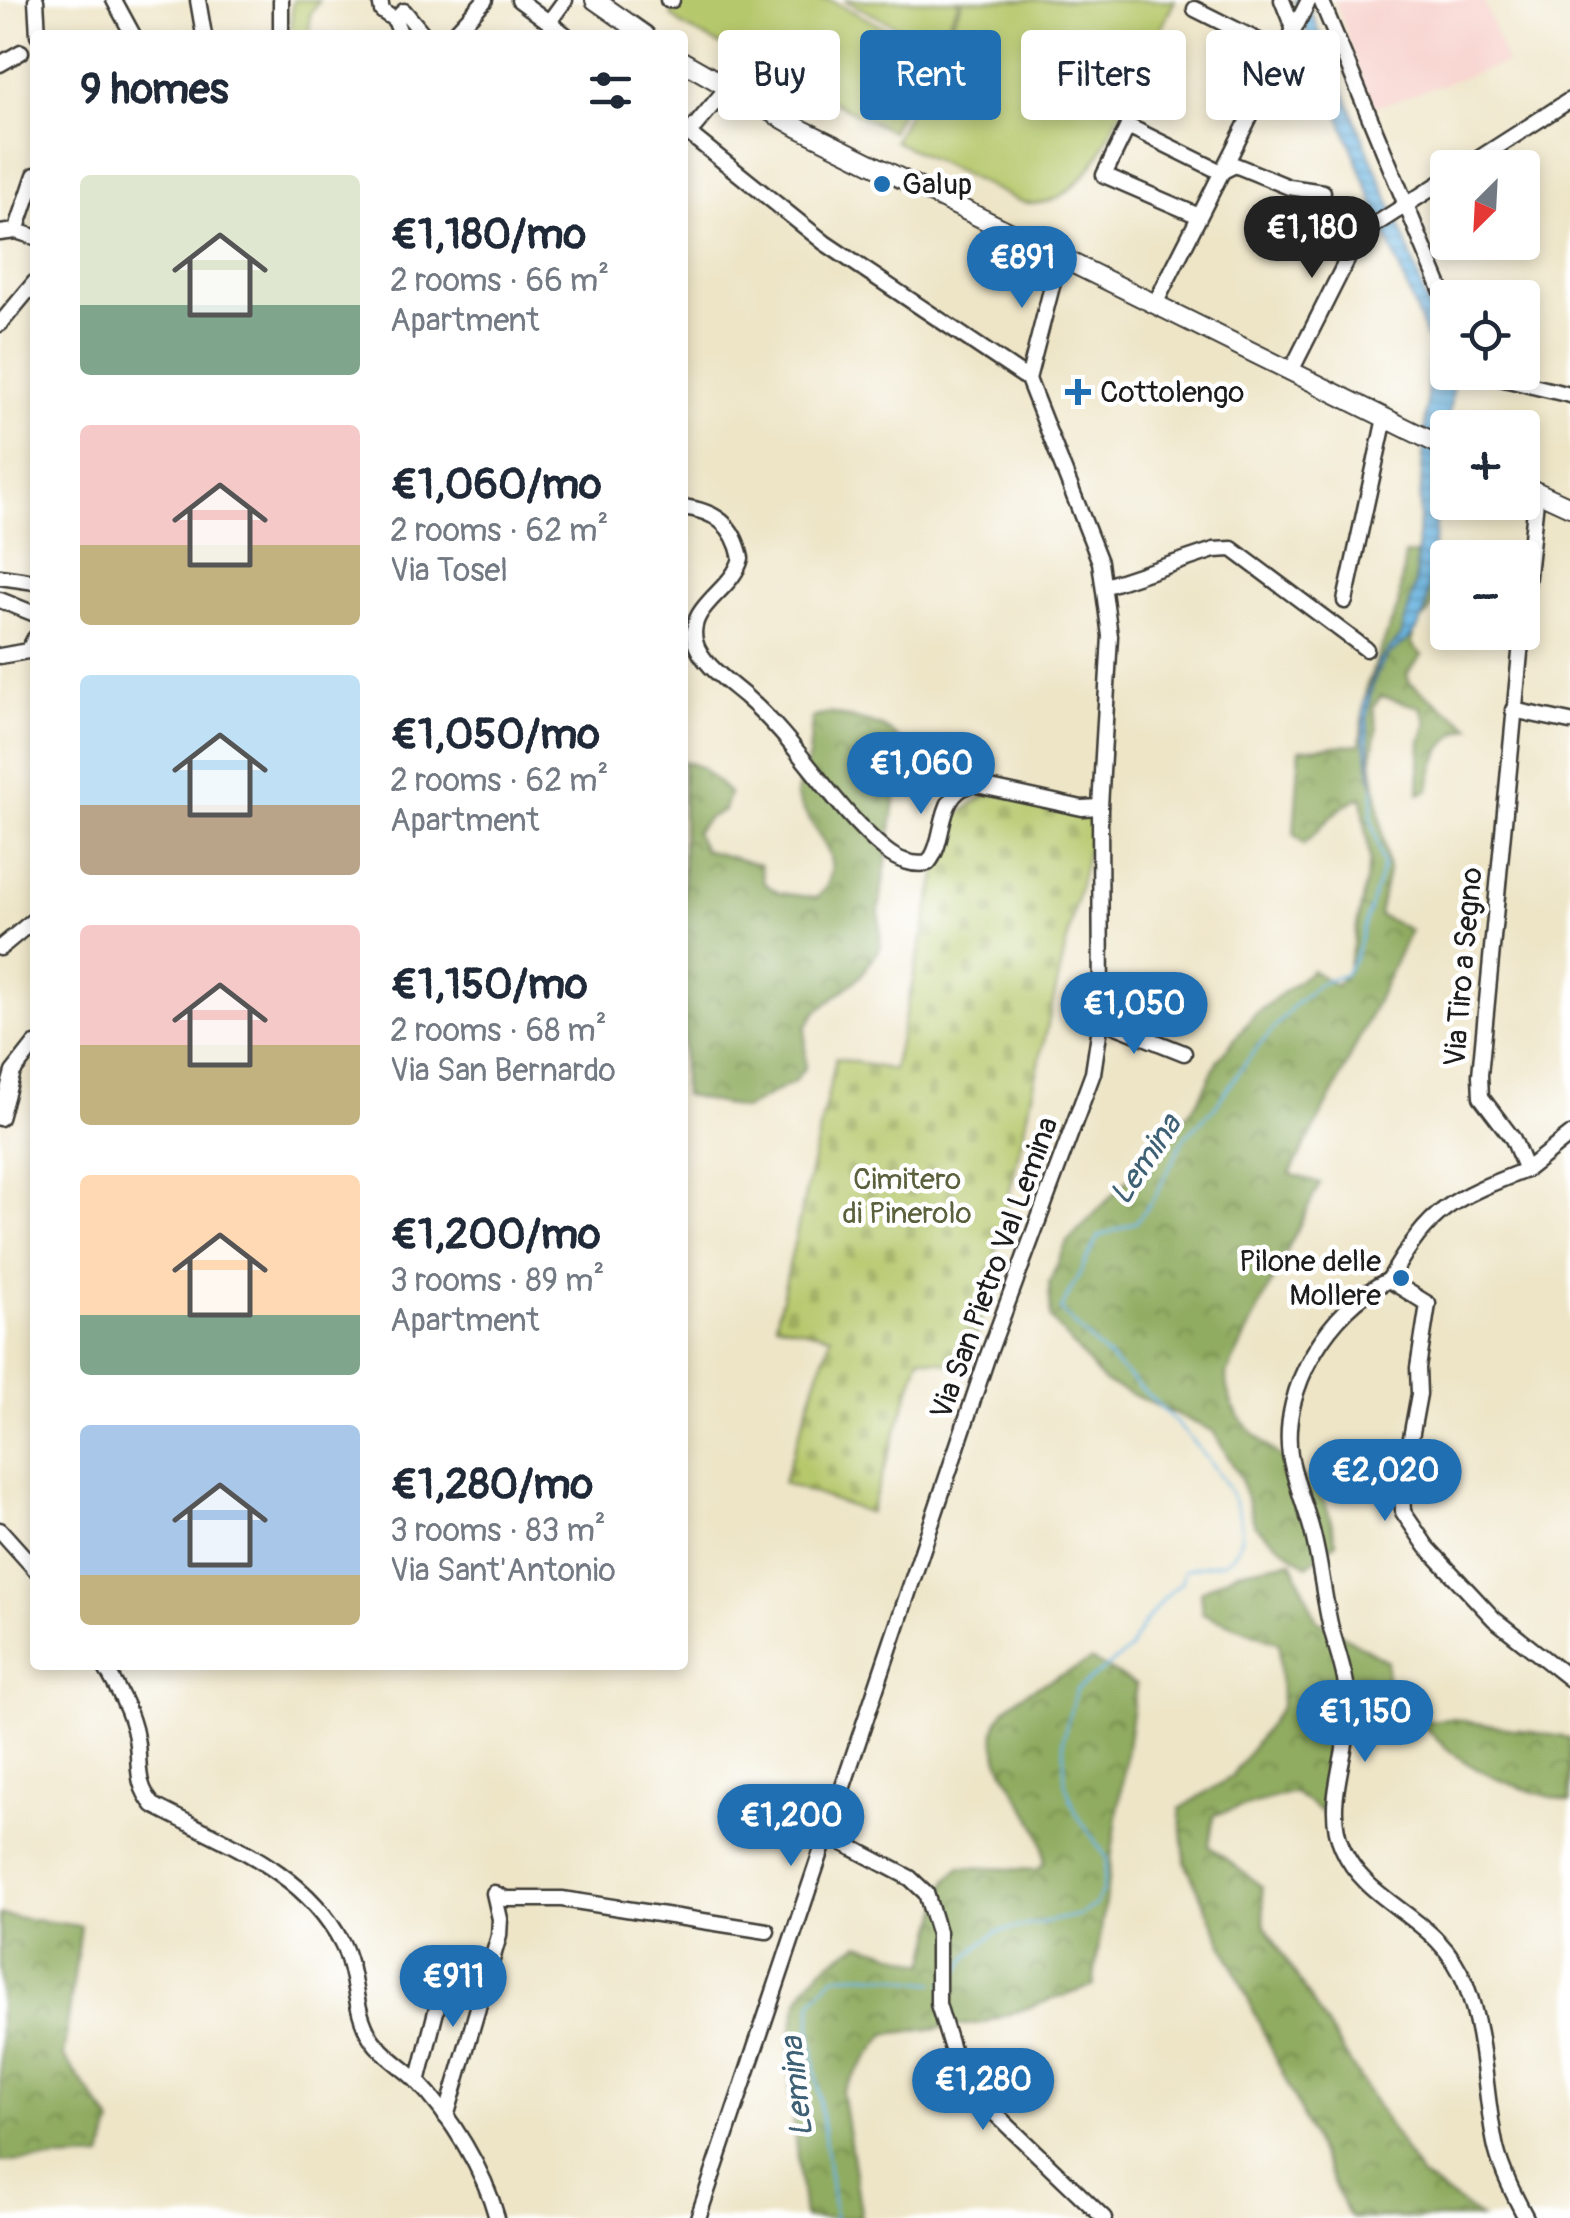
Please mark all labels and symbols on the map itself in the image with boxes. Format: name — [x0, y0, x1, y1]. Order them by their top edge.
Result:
north arrow — [1430, 150, 1540, 260]
place label: Galup — [902, 166, 972, 203]
marker: Galup — [871, 173, 893, 195]
pin: €1,180 — [1231, 196, 1393, 281]
pin: €891 — [963, 226, 1081, 311]
place label: Cottolengo — [1100, 374, 1244, 411]
marker: Cottolengo — [1065, 379, 1091, 405]
pin: €1,060 — [840, 732, 1002, 817]
street label: Via Tiro a Segno — [1436, 866, 1491, 1068]
pin: €1,050 — [1053, 972, 1215, 1057]
water label: Lemina — [1101, 1105, 1192, 1212]
street label: Via San Pietro Val Lemina — [923, 1112, 1066, 1424]
park label: Cimitero di Pinerolo — [842, 1161, 972, 1232]
place label: Pilone delle Mollere — [1239, 1243, 1381, 1314]
marker: Pilone delle Mollere — [1390, 1267, 1412, 1289]
pin: €2,020 — [1304, 1439, 1466, 1524]
pin: €1,150 — [1284, 1680, 1446, 1765]
pin: €1,200 — [710, 1784, 872, 1869]
pin: €911 — [394, 1945, 512, 2030]
water label: Lemina — [772, 2033, 822, 2139]
pin: €1,280 — [902, 2048, 1064, 2133]

